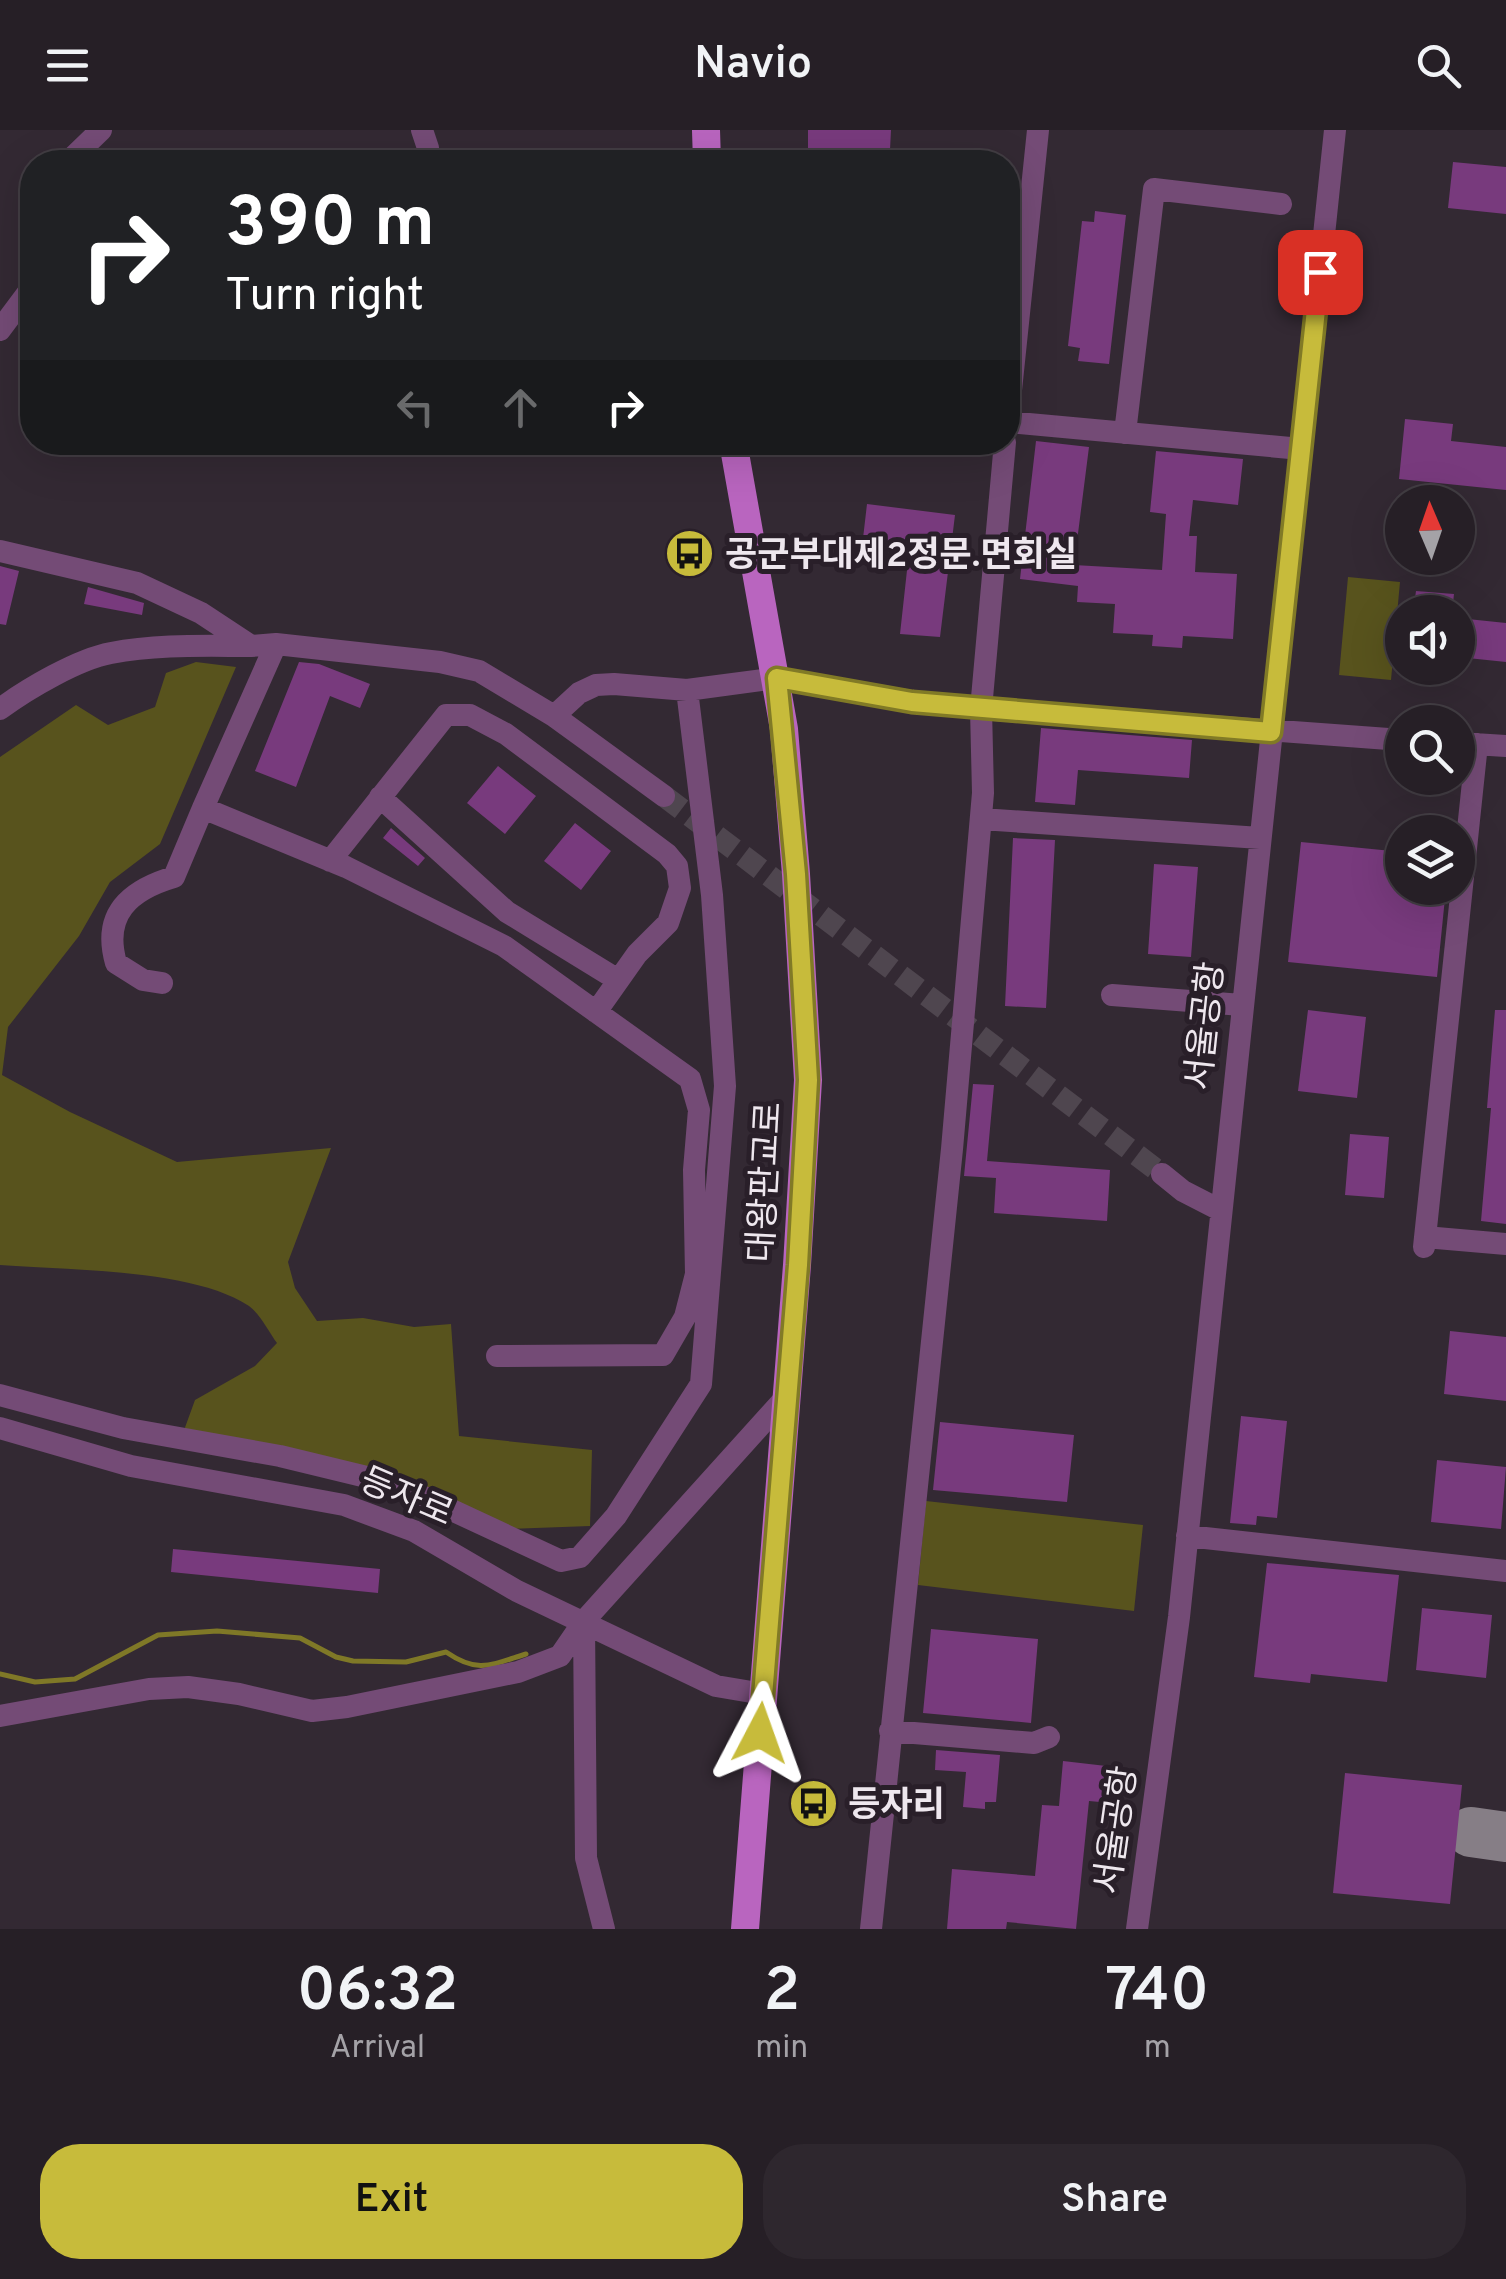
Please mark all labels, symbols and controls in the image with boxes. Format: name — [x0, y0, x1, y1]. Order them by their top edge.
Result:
text: Navio — [694, 37, 812, 94]
icon: menu — [40, 38, 95, 93]
icon: search — [1411, 38, 1466, 93]
text: 390 m — [225, 182, 435, 271]
icon: right — [60, 190, 190, 320]
pin — [1278, 230, 1363, 315]
icon: arrive — [1293, 245, 1348, 300]
text: Turn right — [225, 269, 424, 326]
icon: left — [388, 380, 443, 435]
icon: ahead — [493, 380, 548, 435]
icon: right — [598, 380, 653, 435]
north arrow — [1385, 485, 1475, 575]
map controls — [1385, 485, 1475, 905]
bus stop icon: 공군부대제2정문.면회실 — [664, 528, 716, 580]
place label: 공군부대제2정문.면회실 — [725, 535, 1077, 579]
button: sound — [1385, 595, 1475, 685]
button: search — [1385, 705, 1475, 795]
button: layers — [1385, 815, 1475, 905]
street label: 서울공항 — [1178, 960, 1236, 1093]
street label: 대왕판교로 — [741, 1101, 793, 1264]
street label: 등자로 — [353, 1460, 459, 1538]
position arrow — [708, 1681, 812, 1785]
street label: 서울공항 — [1087, 1764, 1149, 1897]
bus stop icon: 등자리 — [787, 1778, 839, 1830]
place label: 등자리 — [848, 1785, 945, 1829]
text: 06:32 — [297, 1956, 458, 2032]
text: 2 — [763, 1956, 800, 2032]
text: 740 — [1105, 1956, 1209, 2032]
text: Arrival — [330, 2029, 425, 2069]
text: min — [755, 2029, 808, 2069]
text: m — [1144, 2029, 1171, 2069]
button: Exit — [40, 2144, 743, 2259]
button: Share — [763, 2144, 1466, 2259]

